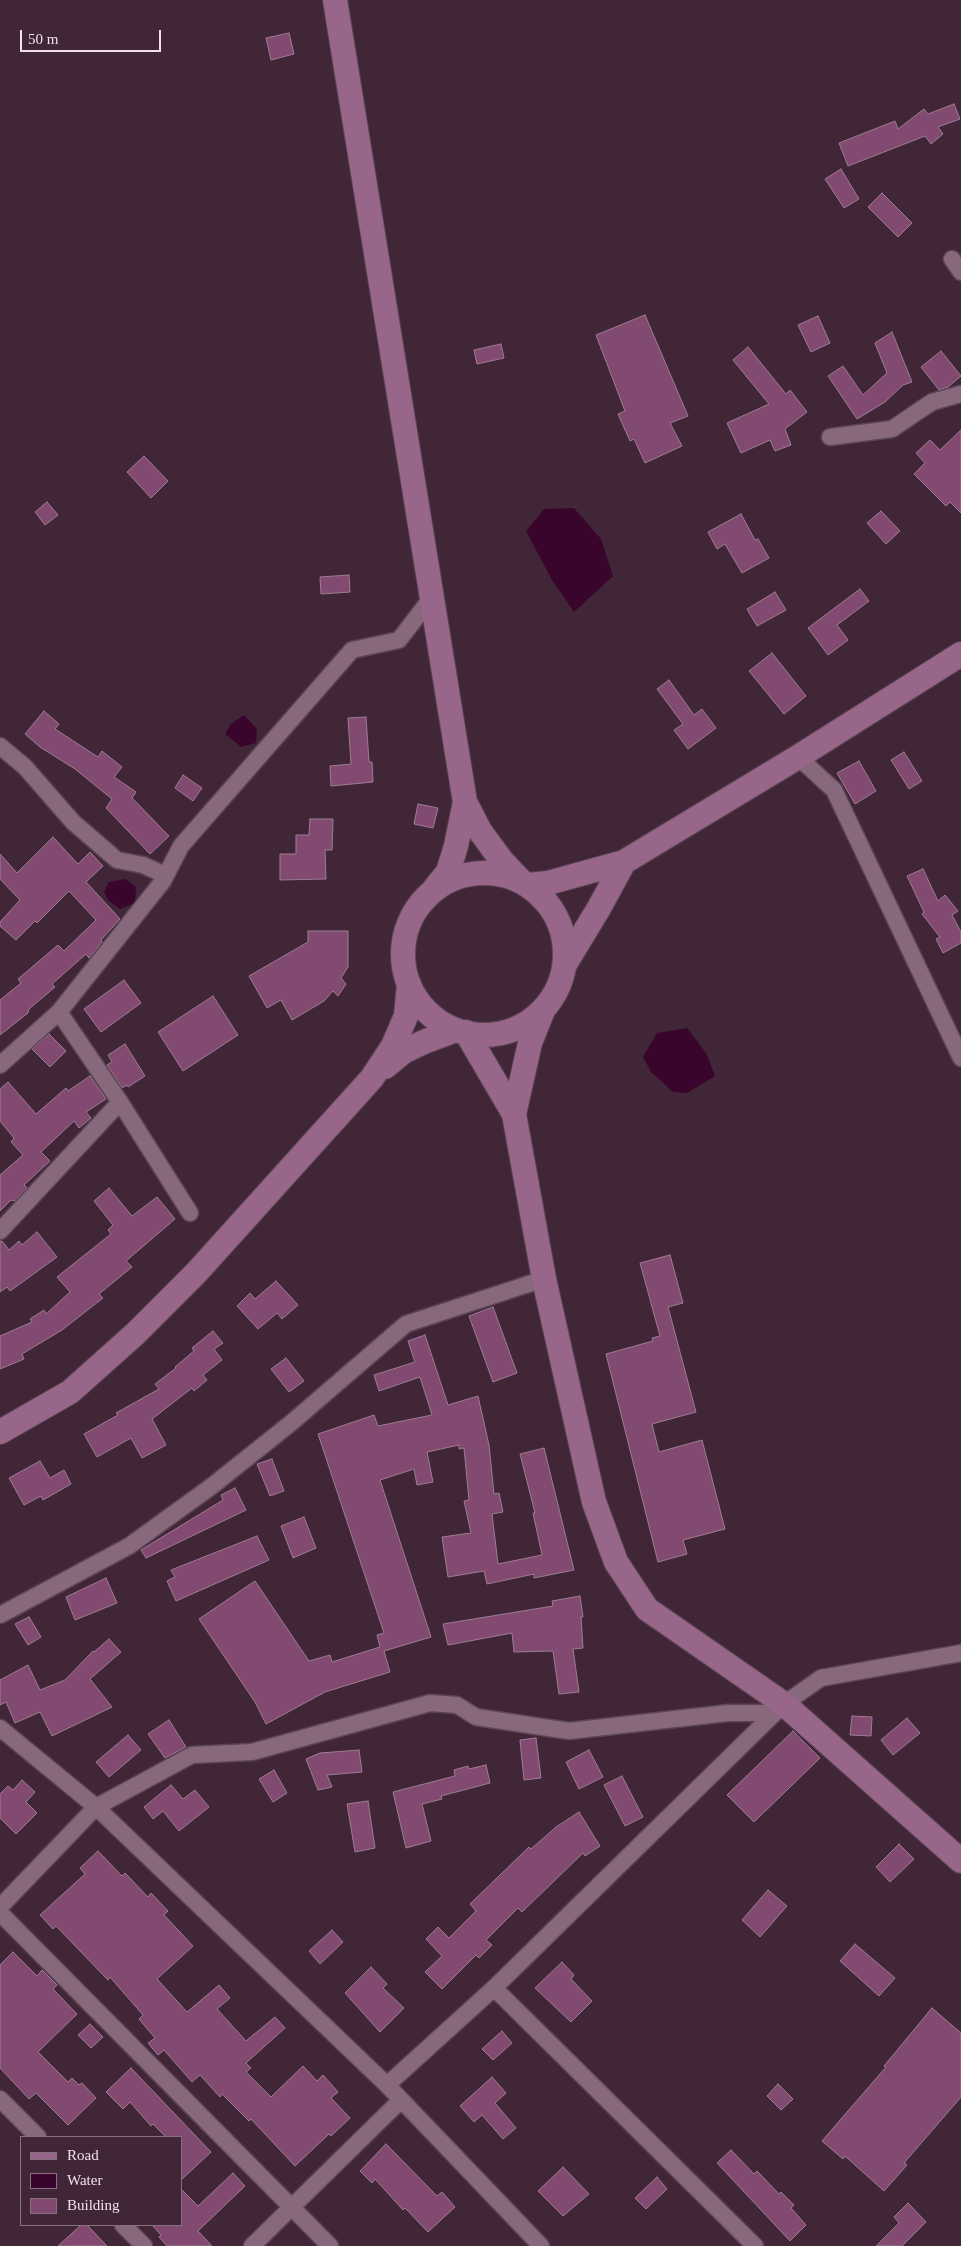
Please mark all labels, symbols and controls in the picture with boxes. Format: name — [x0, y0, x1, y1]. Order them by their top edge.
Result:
scale bar — [22, 20, 164, 52]
text: 50 m — [28, 31, 58, 47]
legend — [20, 2136, 182, 2226]
text: Road — [67, 2147, 99, 2163]
text: Water — [67, 2172, 102, 2188]
text: Building — [67, 2197, 120, 2213]

